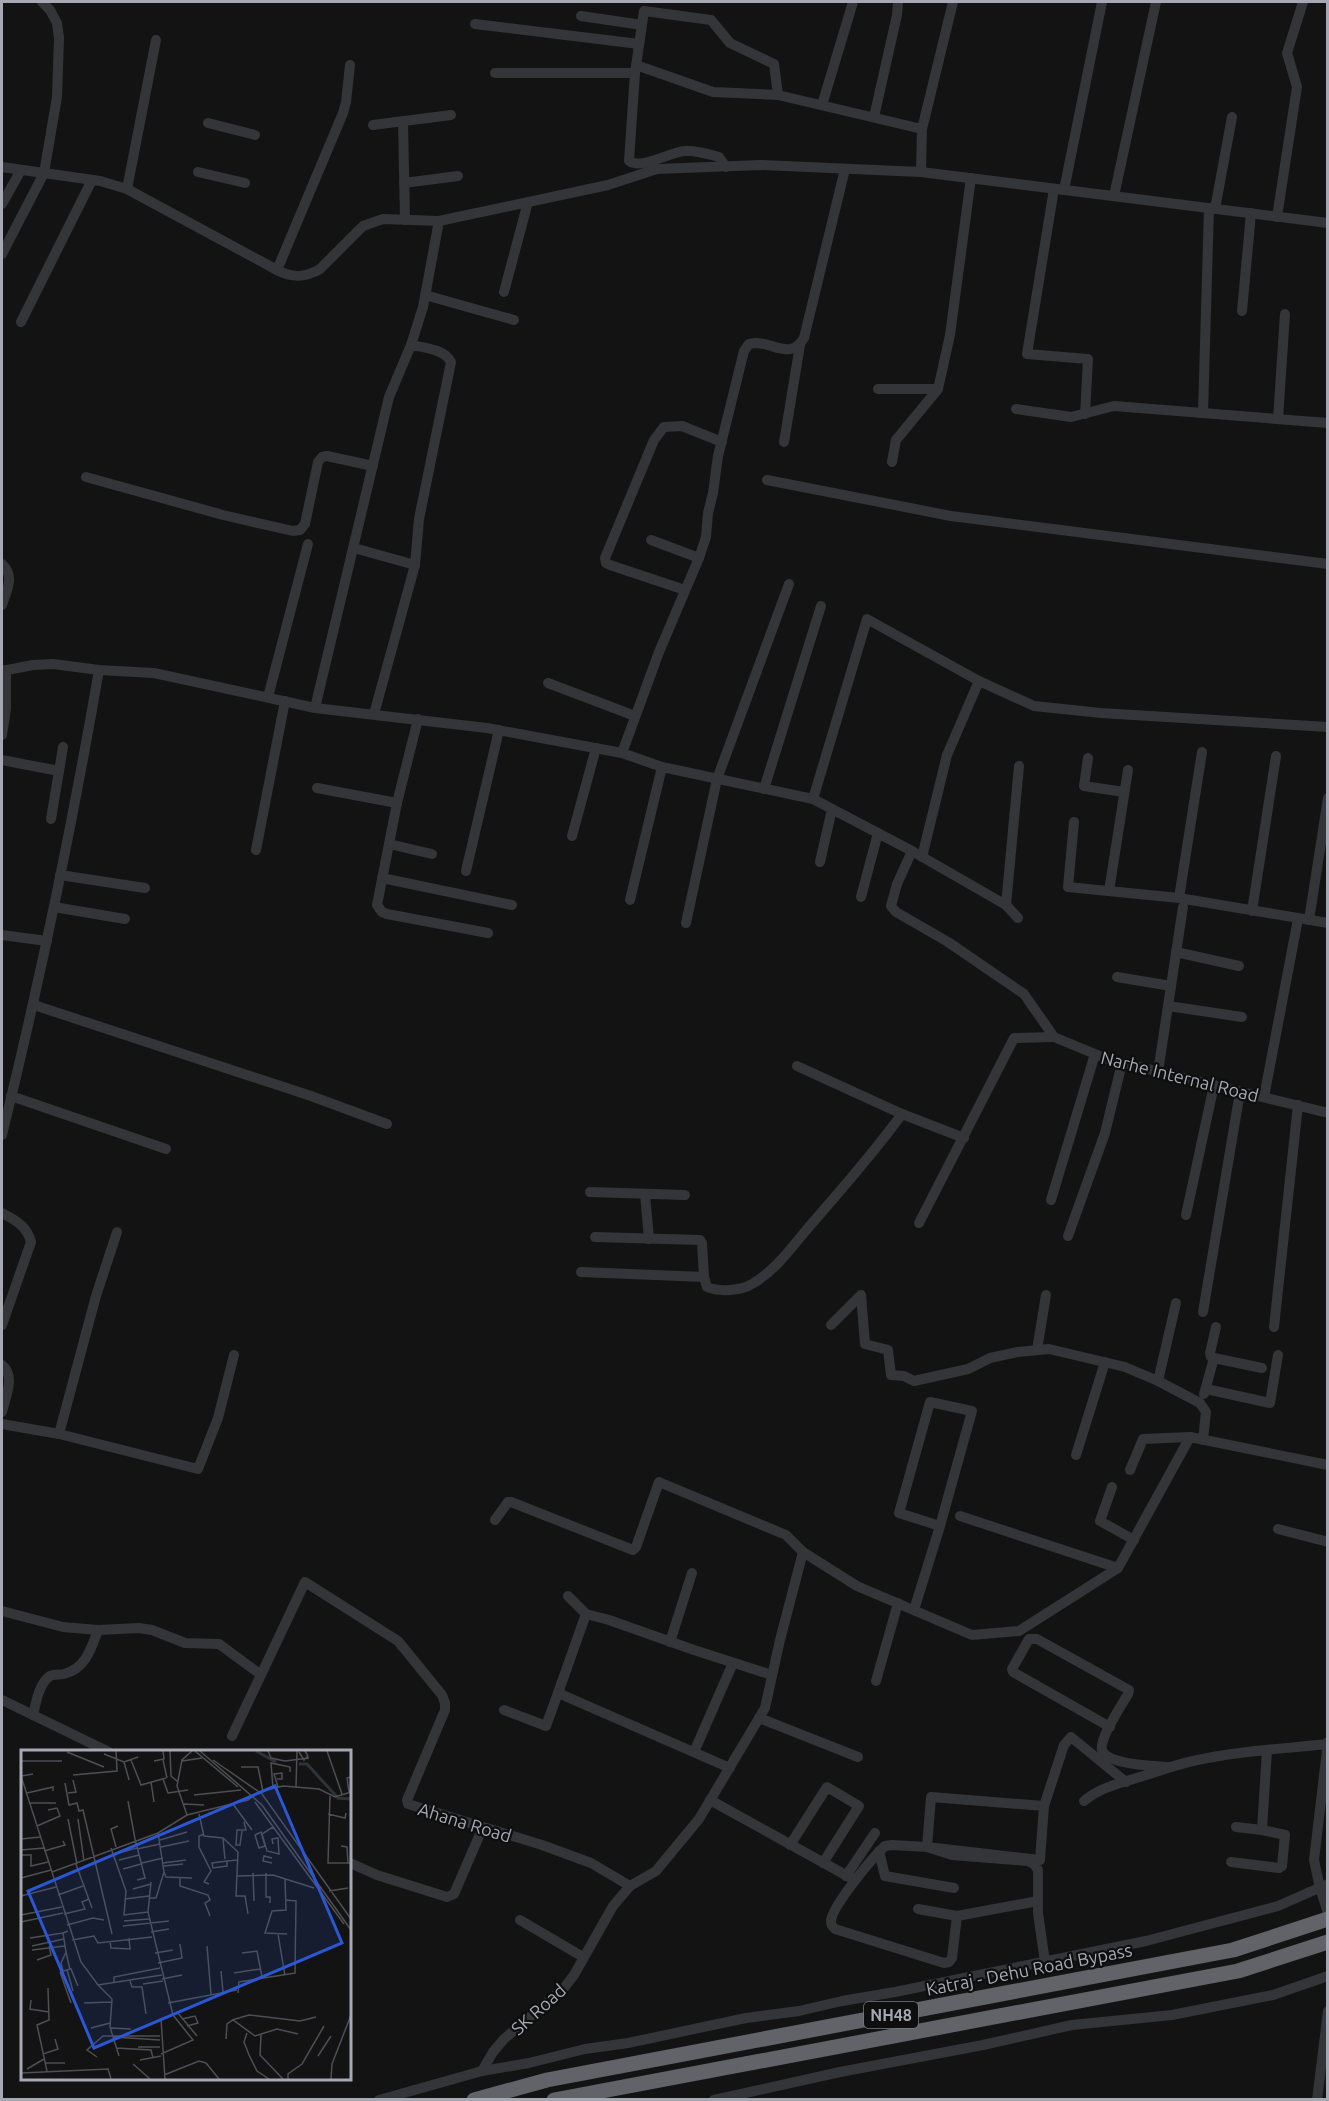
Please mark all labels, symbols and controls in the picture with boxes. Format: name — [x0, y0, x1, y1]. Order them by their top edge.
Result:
street label: Narhe Internal Road — [1099, 1047, 1261, 1105]
inset map — [21, 1750, 351, 2080]
street label: Ahana Road — [416, 1798, 514, 1846]
street label: Katraj - Dehu Road Bypass — [924, 1939, 1134, 1999]
street label: SK Road — [507, 1979, 569, 2039]
road number: NH48 — [864, 2002, 918, 2028]

